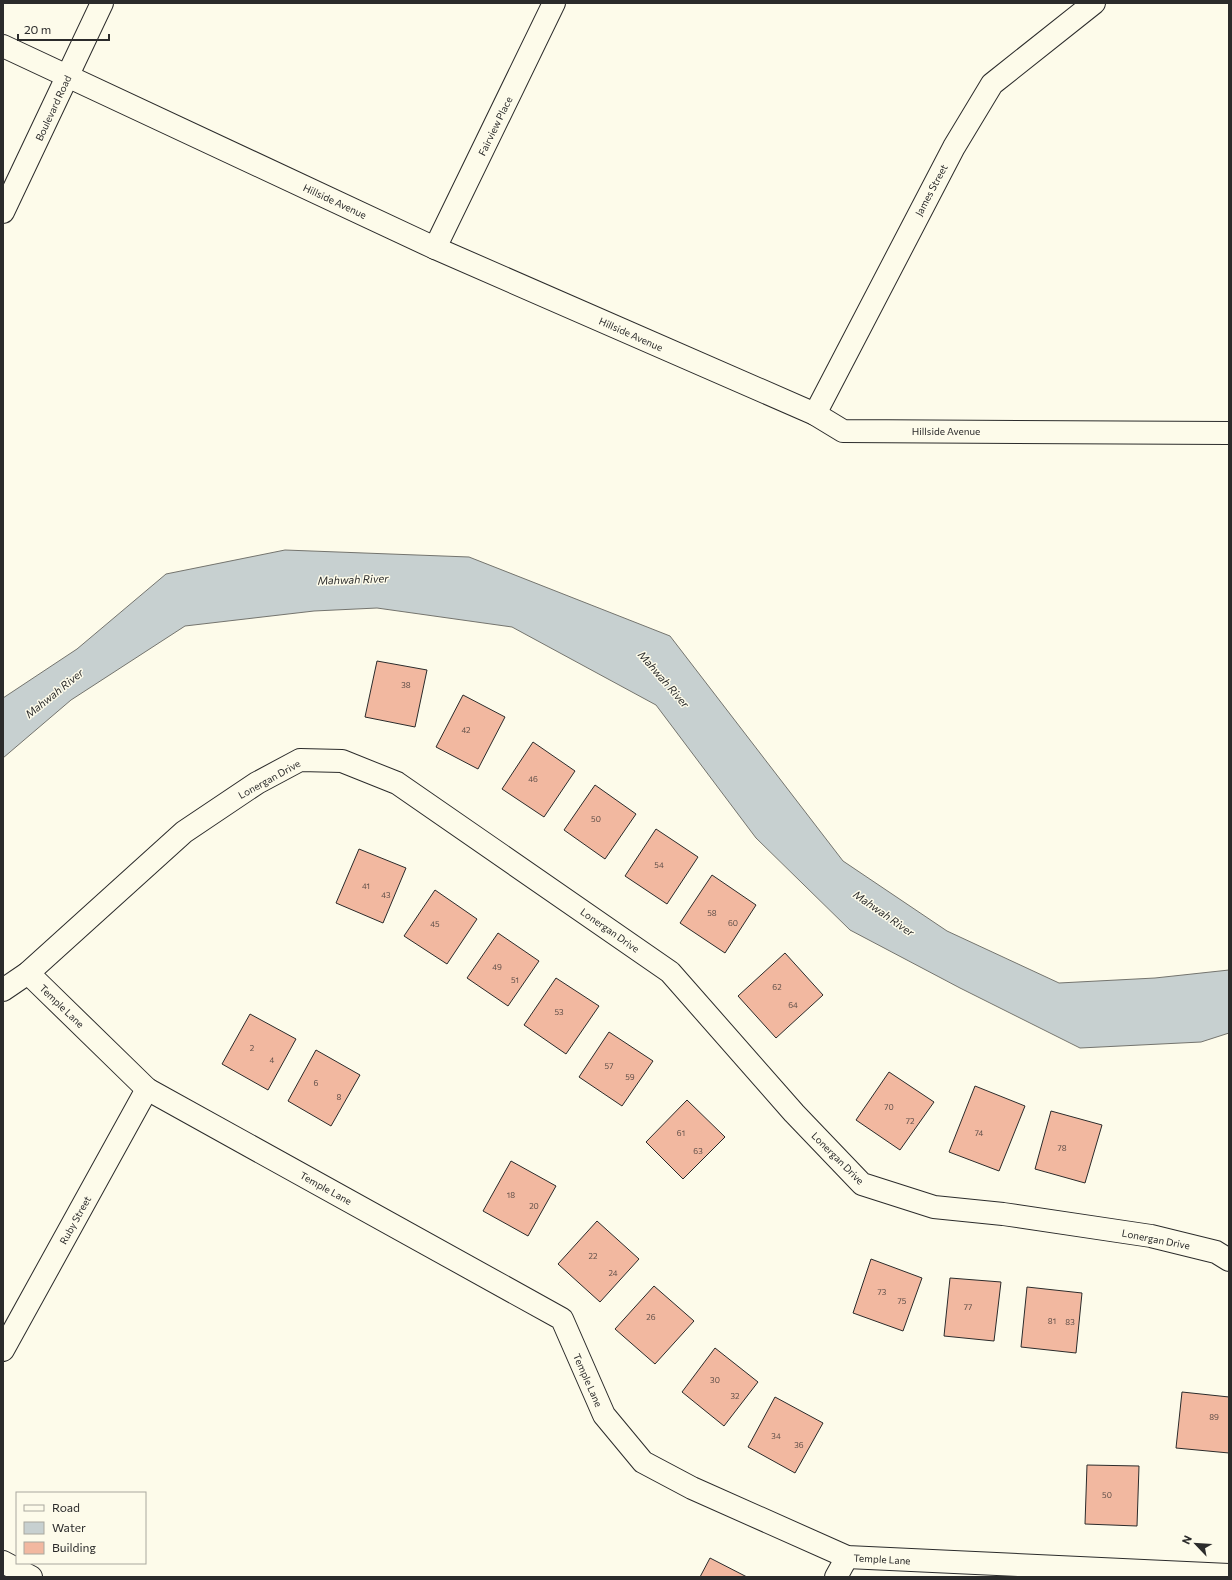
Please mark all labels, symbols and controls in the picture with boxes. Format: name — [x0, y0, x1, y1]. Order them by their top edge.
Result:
scale bar — [18, 16, 109, 42]
text: 20 m — [24, 22, 51, 36]
street label: Boulevard Road — [33, 73, 73, 143]
street label: Fairview Place — [475, 94, 515, 158]
street label: James Street — [912, 162, 950, 218]
street label: Hillside Avenue — [301, 181, 369, 221]
street label: Hillside Avenue — [597, 315, 665, 353]
street label: Hillside Avenue — [912, 425, 980, 437]
water label: Mahwah River — [317, 571, 389, 587]
water label: Mahwah River — [636, 648, 693, 711]
water label: Mahwah River — [22, 665, 86, 720]
house number: 38 — [401, 680, 411, 690]
house number: 42 — [461, 725, 471, 735]
street label: Lonergan Drive — [236, 757, 302, 801]
house number: 46 — [528, 774, 538, 784]
house number: 50 — [591, 814, 601, 824]
house number: 54 — [654, 860, 664, 870]
house number: 41 — [362, 881, 370, 891]
water label: Mahwah River — [851, 887, 917, 939]
house number: 43 — [381, 890, 391, 900]
street label: Lonergan Drive — [578, 905, 642, 955]
house number: 58 — [707, 908, 717, 918]
house number: 60 — [728, 918, 738, 928]
house number: 45 — [430, 919, 440, 929]
house number: 49 — [492, 962, 502, 972]
house number: 51 — [511, 975, 519, 985]
street label: Temple Lane — [37, 982, 87, 1030]
house number: 62 — [772, 982, 782, 992]
house number: 64 — [788, 1000, 798, 1010]
house number: 53 — [554, 1007, 564, 1017]
house number: 2 — [250, 1043, 255, 1053]
house number: 4 — [270, 1055, 275, 1065]
house number: 57 — [605, 1061, 613, 1071]
house number: 59 — [625, 1072, 635, 1082]
house number: 6 — [314, 1078, 319, 1088]
house number: 8 — [337, 1092, 342, 1102]
house number: 70 — [884, 1102, 894, 1112]
house number: 72 — [906, 1116, 915, 1126]
house number: 61 — [677, 1128, 685, 1138]
house number: 74 — [975, 1128, 983, 1138]
street label: Lonergan Drive — [809, 1129, 867, 1187]
house number: 78 — [1057, 1143, 1067, 1153]
house number: 63 — [693, 1146, 703, 1156]
street label: Temple Lane — [298, 1169, 354, 1207]
house number: 18 — [507, 1190, 515, 1200]
street label: Ruby Street — [57, 1194, 93, 1246]
house number: 20 — [529, 1201, 539, 1211]
street label: Lonergan Drive — [1121, 1227, 1191, 1251]
house number: 22 — [589, 1251, 598, 1261]
house number: 24 — [608, 1268, 618, 1278]
house number: 73 — [878, 1287, 887, 1297]
house number: 75 — [898, 1296, 907, 1306]
house number: 77 — [964, 1302, 972, 1312]
house number: 26 — [646, 1312, 656, 1322]
house number: 81 — [1048, 1316, 1056, 1326]
house number: 83 — [1065, 1317, 1075, 1327]
street label: Temple Lane — [571, 1351, 605, 1409]
house number: 30 — [710, 1375, 720, 1385]
house number: 32 — [731, 1391, 740, 1401]
house number: 89 — [1209, 1412, 1219, 1422]
house number: 34 — [771, 1431, 781, 1441]
house number: 36 — [794, 1440, 804, 1450]
house number: 50 — [1102, 1490, 1112, 1500]
legend — [16, 1492, 146, 1564]
text: Road — [52, 1500, 80, 1514]
text: Water — [52, 1520, 86, 1534]
north arrow — [1176, 1524, 1216, 1564]
text: N — [1179, 1533, 1194, 1546]
text: Building — [52, 1540, 96, 1554]
street label: Temple Lane — [853, 1552, 911, 1566]

